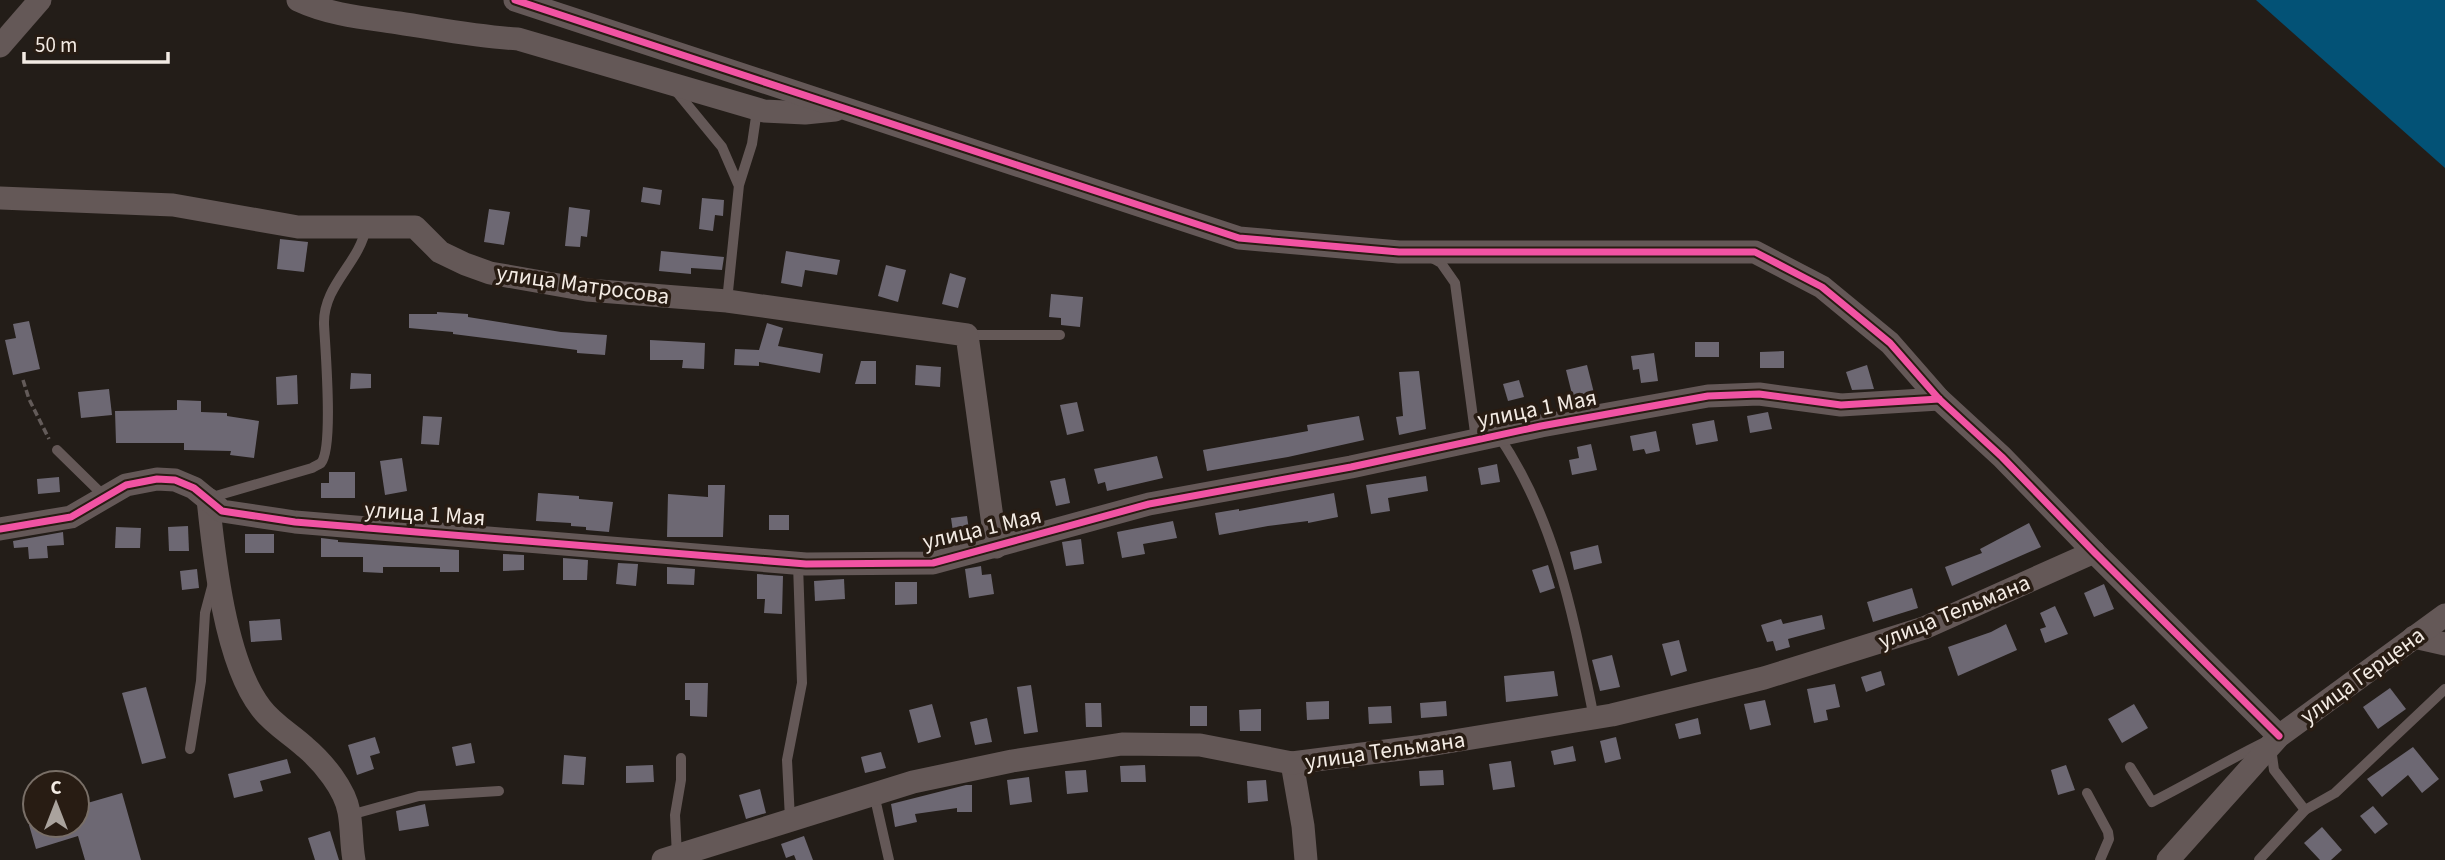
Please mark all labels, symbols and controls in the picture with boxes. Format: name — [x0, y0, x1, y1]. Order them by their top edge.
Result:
scale bar — [24, 21, 168, 65]
text: 50 m — [35, 30, 77, 60]
street label: улица Матросова — [494, 256, 672, 313]
street label: улица 1 Мая — [1475, 381, 1600, 436]
street label: улица 1 Мая — [363, 493, 487, 534]
street label: улица 1 Мая — [919, 499, 1045, 558]
street label: улица Тельмана — [1873, 566, 2035, 657]
street label: улица Герцена — [2293, 619, 2431, 732]
street label: улица Тельмана — [1303, 723, 1467, 778]
north arrow — [21, 769, 91, 839]
text: С — [50, 775, 62, 802]

